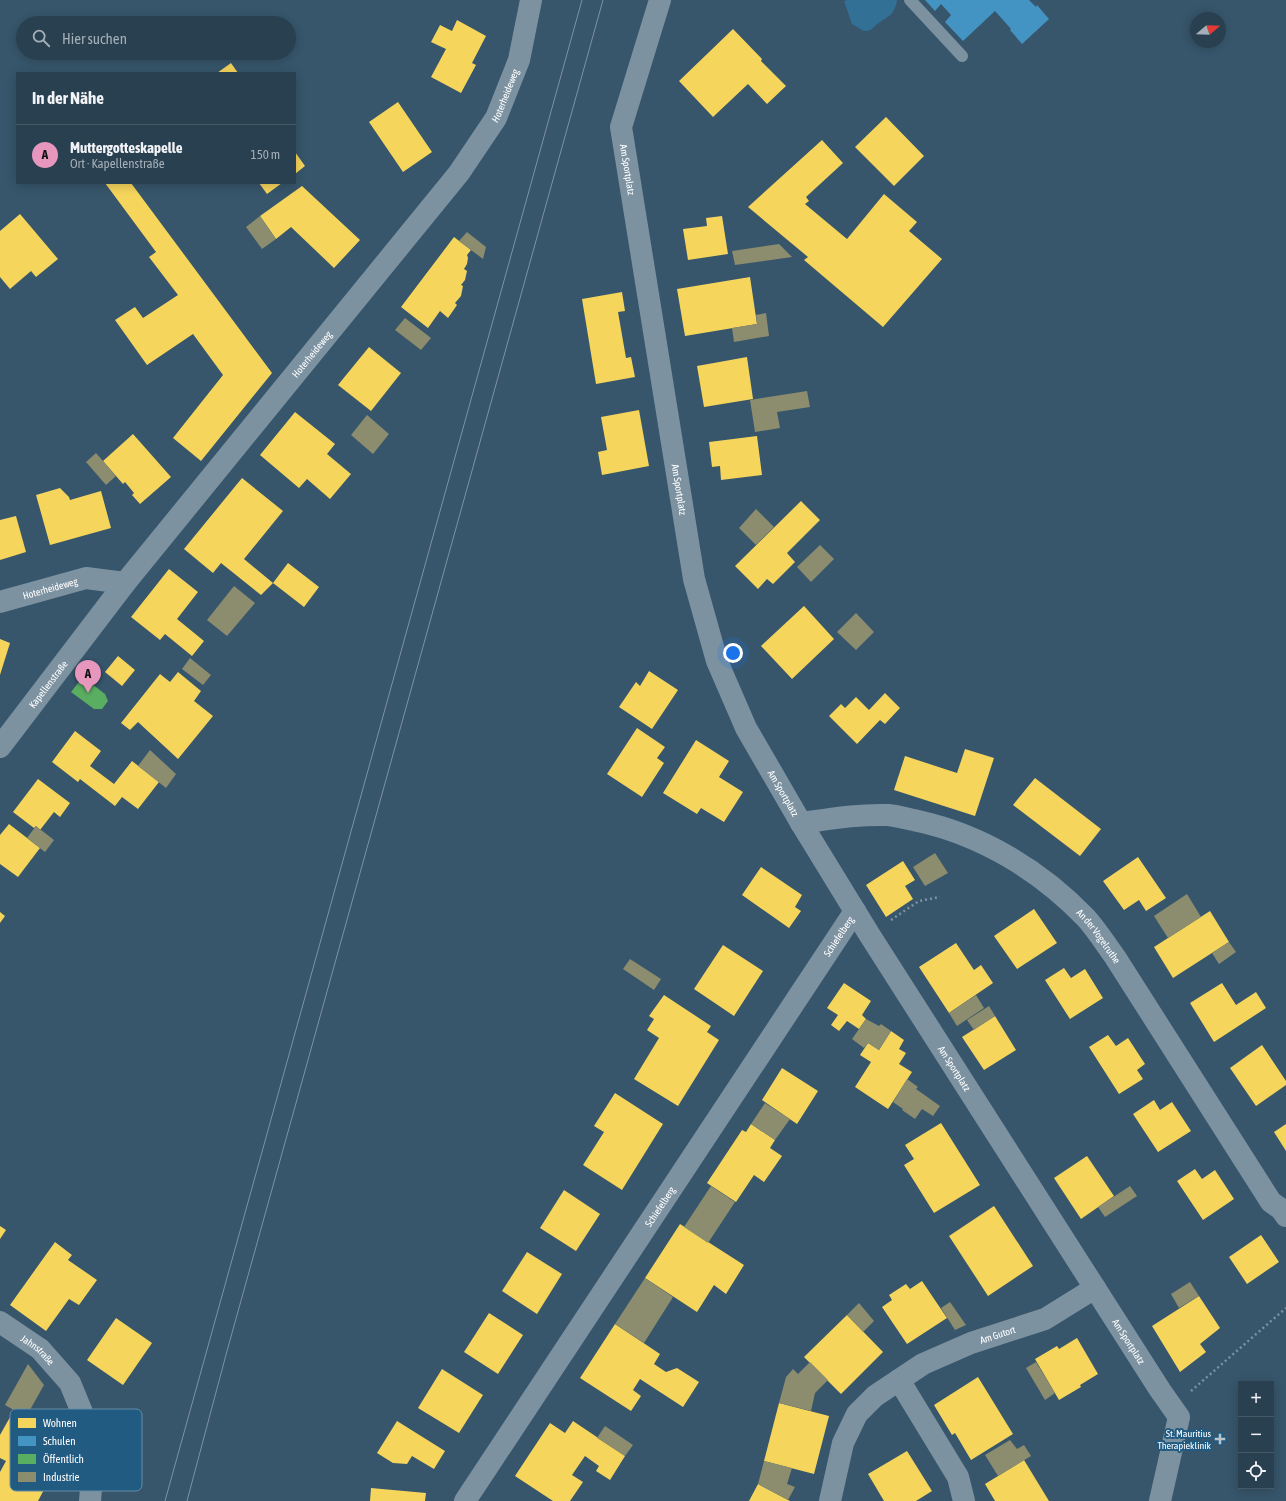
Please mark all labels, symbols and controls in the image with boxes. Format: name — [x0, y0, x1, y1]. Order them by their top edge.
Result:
north arrow — [1190, 12, 1226, 48]
search box — [16, 16, 296, 60]
icon: search — [30, 27, 52, 49]
text: Hier suchen — [62, 30, 127, 47]
street label: Hoterheideweg — [489, 67, 521, 124]
text: In der Nähe — [32, 88, 104, 108]
text: Muttergotteskapelle — [70, 139, 182, 156]
street label: Am Sportplatz — [618, 143, 637, 196]
text: A — [42, 147, 48, 162]
text: 150 m — [251, 147, 280, 162]
text: Ort · Kapellenstraße — [70, 156, 165, 171]
street label: Hoterheideweg — [289, 328, 334, 379]
street label: Am Sportplatz — [670, 463, 689, 516]
street label: Hoterheideweg — [21, 575, 79, 601]
your location — [723, 643, 743, 663]
street label: Kapellenstraße — [26, 658, 70, 710]
pin: A — [75, 660, 101, 693]
street label: Am Sportplatz — [766, 768, 801, 818]
street label: An der Vogelruthe — [1075, 907, 1123, 966]
street label: Schiefelberg — [821, 913, 856, 958]
street label: Am Sportplatz — [936, 1044, 973, 1093]
street label: Schiefelberg — [642, 1184, 677, 1229]
street label: Am Sportplatz — [1110, 1317, 1148, 1366]
street label: Am Gutort — [978, 1323, 1017, 1345]
street label: Jahnstraße — [19, 1332, 57, 1367]
map controls — [1238, 1381, 1274, 1489]
button: + — [1238, 1381, 1274, 1417]
legend — [10, 1409, 142, 1491]
text: Wohnen — [43, 1417, 77, 1429]
button: − — [1238, 1417, 1274, 1453]
place label: St. Mauritius Therapieklinik — [1158, 1428, 1212, 1451]
marker: St. Mauritius Therapieklinik — [1214, 1433, 1226, 1445]
text: Schulen — [43, 1435, 75, 1447]
text: Öffentlich — [43, 1453, 84, 1465]
button: locate — [1238, 1453, 1274, 1489]
text: Industrie — [43, 1471, 80, 1483]

